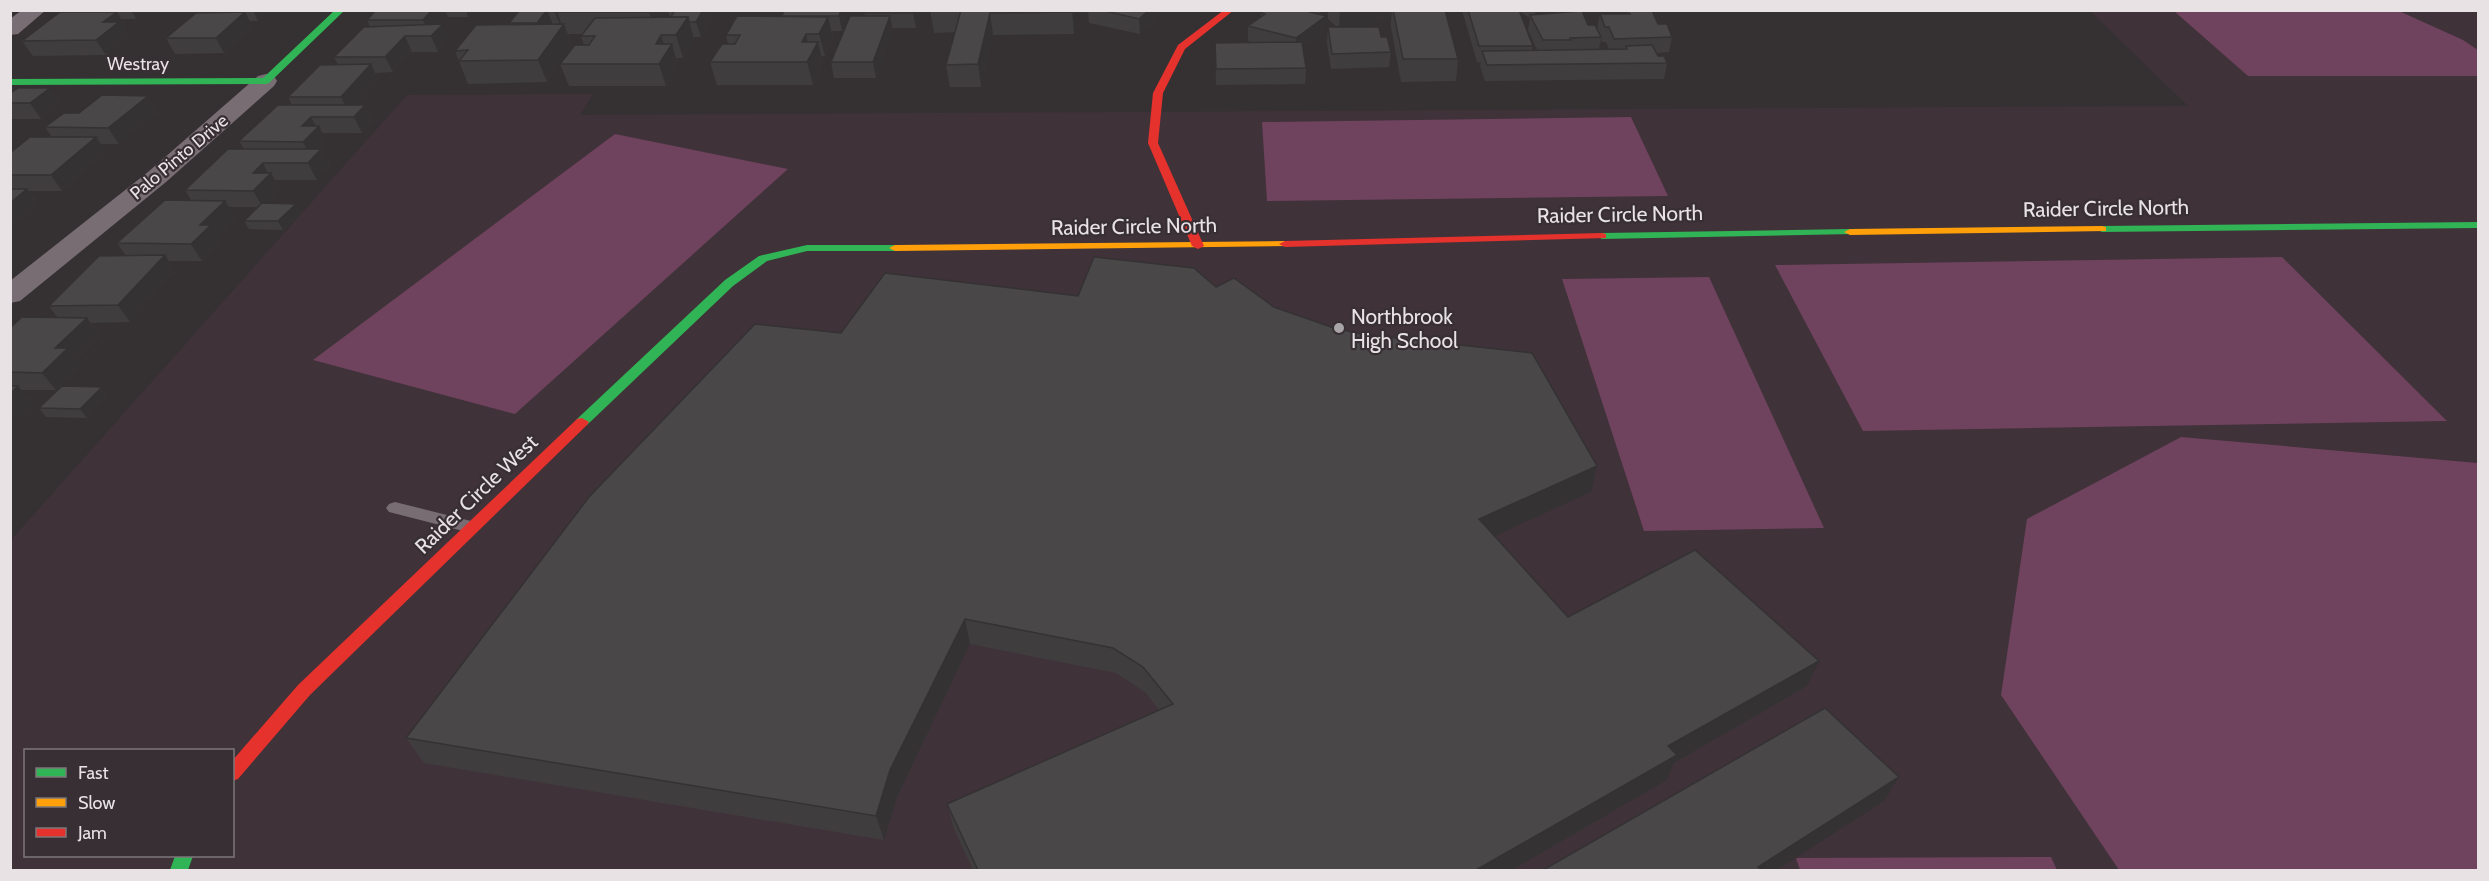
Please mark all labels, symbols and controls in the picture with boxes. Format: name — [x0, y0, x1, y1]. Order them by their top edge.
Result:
street label: Westray — [107, 53, 169, 75]
street label: Palo Pinto Drive — [126, 110, 232, 204]
street label: Raider Circle North — [2023, 194, 2189, 222]
street label: Raider Circle North — [1537, 200, 1703, 228]
street label: Raider Circle North — [1051, 212, 1217, 240]
place label: Northbrook High School — [1351, 304, 1458, 353]
marker: Northbrook High School — [1332, 321, 1346, 335]
street label: Raider Circle West — [410, 429, 542, 559]
legend — [24, 749, 234, 857]
text: Fast — [78, 762, 109, 784]
text: Slow — [78, 792, 115, 814]
text: Jam — [77, 822, 107, 844]

